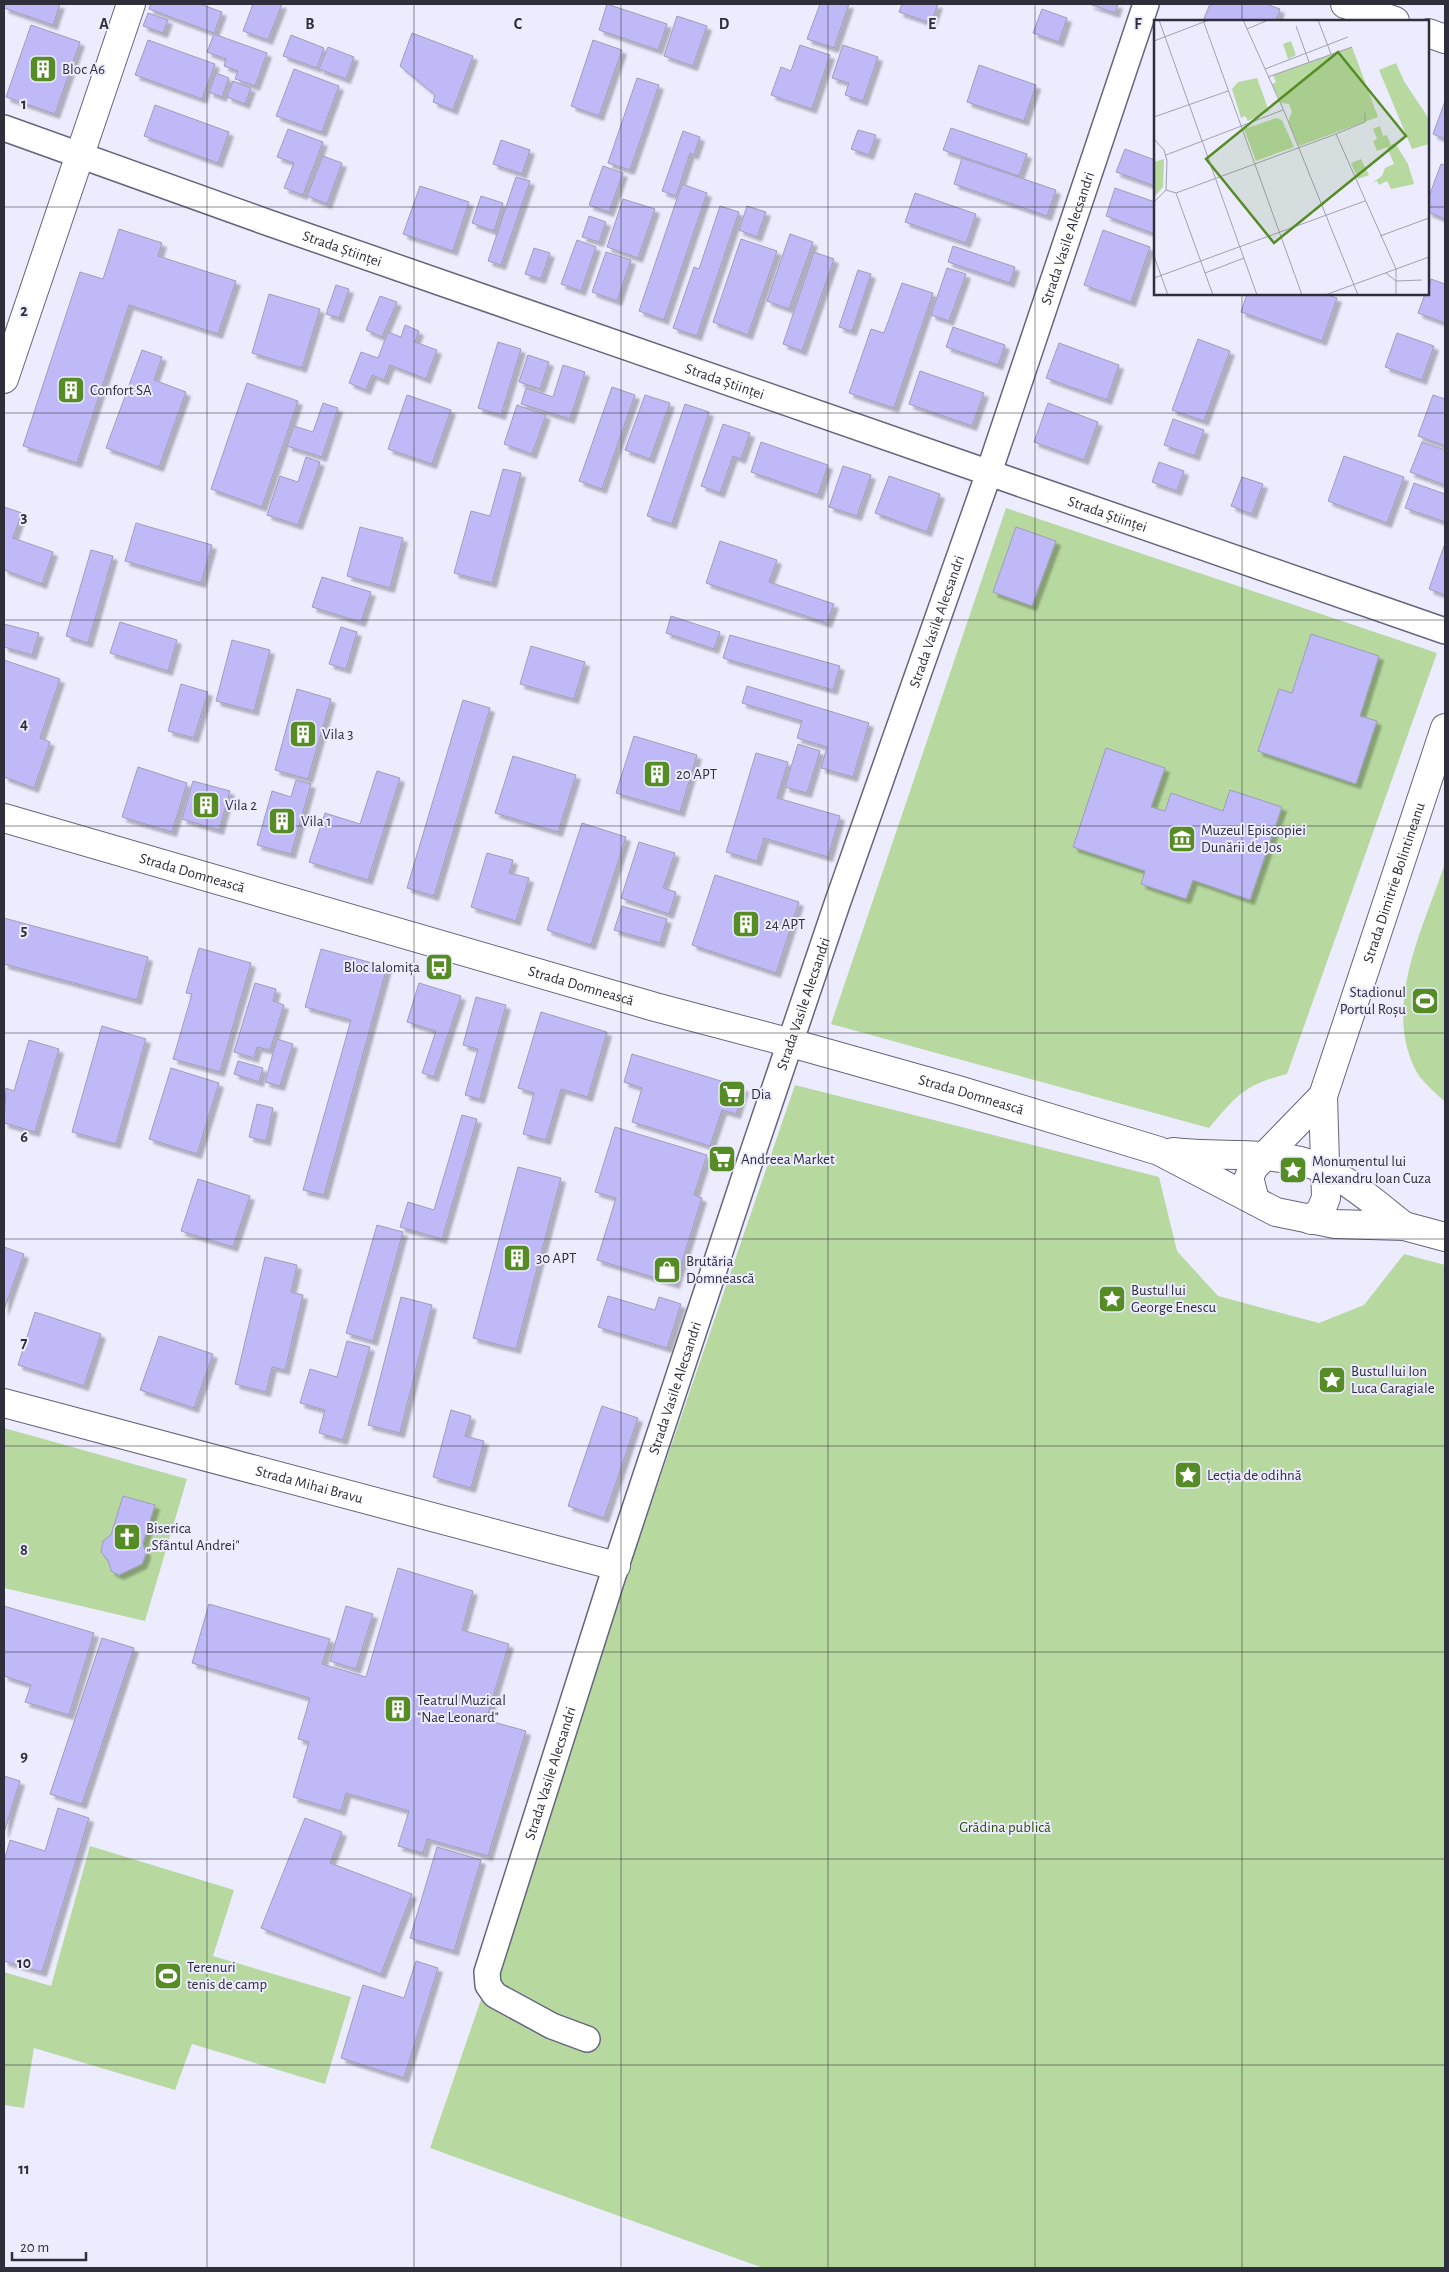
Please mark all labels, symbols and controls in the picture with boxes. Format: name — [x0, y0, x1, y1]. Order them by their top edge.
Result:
text: A — [99, 16, 109, 32]
text: B — [305, 16, 315, 32]
text: C — [514, 16, 523, 32]
text: D — [719, 16, 730, 32]
text: E — [928, 16, 936, 32]
text: F — [1134, 16, 1142, 32]
inset map — [1154, 20, 1429, 295]
building icon: Bloc A6 — [28, 54, 58, 84]
place label: Bloc A6 — [62, 62, 105, 77]
text: 1 — [21, 96, 27, 112]
street label: Strada Vasile Alecsandri — [1038, 170, 1097, 306]
street label: Strada Științei — [301, 228, 384, 269]
text: 2 — [20, 303, 28, 319]
street label: Strada Științei — [683, 360, 766, 402]
building icon: Confort SA — [56, 375, 86, 405]
place label: Confort SA — [90, 383, 152, 398]
street label: Strada Științei — [1066, 493, 1149, 535]
text: 3 — [21, 509, 28, 525]
street label: Strada Vasile Alecsandri — [906, 553, 967, 690]
text: 4 — [20, 716, 28, 732]
building icon: Vila 3 — [288, 719, 318, 749]
place label: Vila 3 — [322, 727, 353, 742]
building icon: 20 APT — [642, 759, 672, 789]
place label: 20 APT — [676, 767, 718, 782]
building icon: Vila 2 — [191, 790, 221, 820]
place label: Vila 2 — [225, 798, 257, 813]
street label: Strada Dimitrie Bolintineanu — [1360, 800, 1427, 965]
building icon: Vila 1 — [267, 806, 297, 836]
place label: Vila 1 — [301, 814, 331, 829]
place label: Muzeul Episcopiei Dunării de Jos — [1201, 823, 1306, 855]
museum icon: Muzeul Episcopiei Dunării de Jos — [1167, 824, 1197, 854]
street label: Strada Domnească — [138, 850, 247, 895]
building icon: 24 APT — [731, 909, 761, 939]
place label: 24 APT — [765, 917, 806, 932]
text: 5 — [21, 922, 28, 938]
street label: Strada Vasile Alecsandri — [774, 936, 833, 1072]
bus stop icon: Bloc Ialomița — [424, 952, 454, 982]
place label: Bloc Ialomița — [344, 960, 420, 976]
street label: Strada Domnească — [527, 963, 636, 1008]
place label: Stadionul Portul Roșu — [1340, 985, 1406, 1018]
sports icon: Stadionul Portul Roșu — [1410, 986, 1440, 1016]
street label: Strada Domnească — [917, 1072, 1026, 1117]
supermarket icon: Dia — [717, 1079, 747, 1109]
place label: Dia — [751, 1087, 771, 1102]
text: 6 — [20, 1129, 28, 1145]
supermarket icon: Andreea Market — [707, 1144, 737, 1174]
place label: Andreea Market — [741, 1152, 835, 1167]
place label: Monumentul lui Alexandru Ioan Cuza — [1312, 1154, 1431, 1186]
place icon: Monumentul lui Alexandru Ioan Cuza — [1278, 1155, 1308, 1185]
building icon: 30 APT — [502, 1243, 532, 1273]
place label: 30 APT — [536, 1251, 577, 1266]
place label: Brutăria Domnească — [686, 1254, 755, 1286]
shop icon: Brutăria Domnească — [652, 1255, 682, 1285]
place label: Bustul lui George Enescu — [1131, 1283, 1216, 1315]
place icon: Bustul lui George Enescu — [1097, 1284, 1127, 1314]
street label: Strada Vasile Alecsandri — [646, 1320, 704, 1456]
text: 7 — [21, 1335, 28, 1351]
place label: Bustul lui Ion Luca Caragiale — [1351, 1364, 1435, 1396]
place icon: Bustul lui Ion Luca Caragiale — [1317, 1365, 1347, 1395]
place icon: Lecția de odihnă — [1173, 1460, 1203, 1490]
street label: Strada Mihai Bravu — [254, 1463, 365, 1506]
place label: Lecția de odihnă — [1207, 1468, 1302, 1484]
place label: Biserica „Sfântul Andrei" — [146, 1521, 240, 1553]
church icon: Biserica „Sfântul Andrei" — [112, 1522, 142, 1552]
text: 8 — [20, 1542, 28, 1558]
place label: Teatrul Muzical "Nae Leonard" — [417, 1693, 506, 1725]
building icon: Teatrul Muzical "Nae Leonard" — [383, 1694, 413, 1724]
street label: Strada Vasile Alecsandri — [522, 1705, 578, 1842]
text: 9 — [20, 1748, 28, 1764]
park label: Grădina publică — [959, 1820, 1051, 1835]
text: 10 — [17, 1955, 31, 1971]
place label: Terenuri tenis de camp — [187, 1960, 267, 1992]
sports icon: Terenuri tenis de camp — [153, 1961, 183, 1991]
text: 11 — [18, 2161, 30, 2177]
scale bar — [12, 2230, 86, 2262]
text: 20 m — [20, 2240, 49, 2255]

